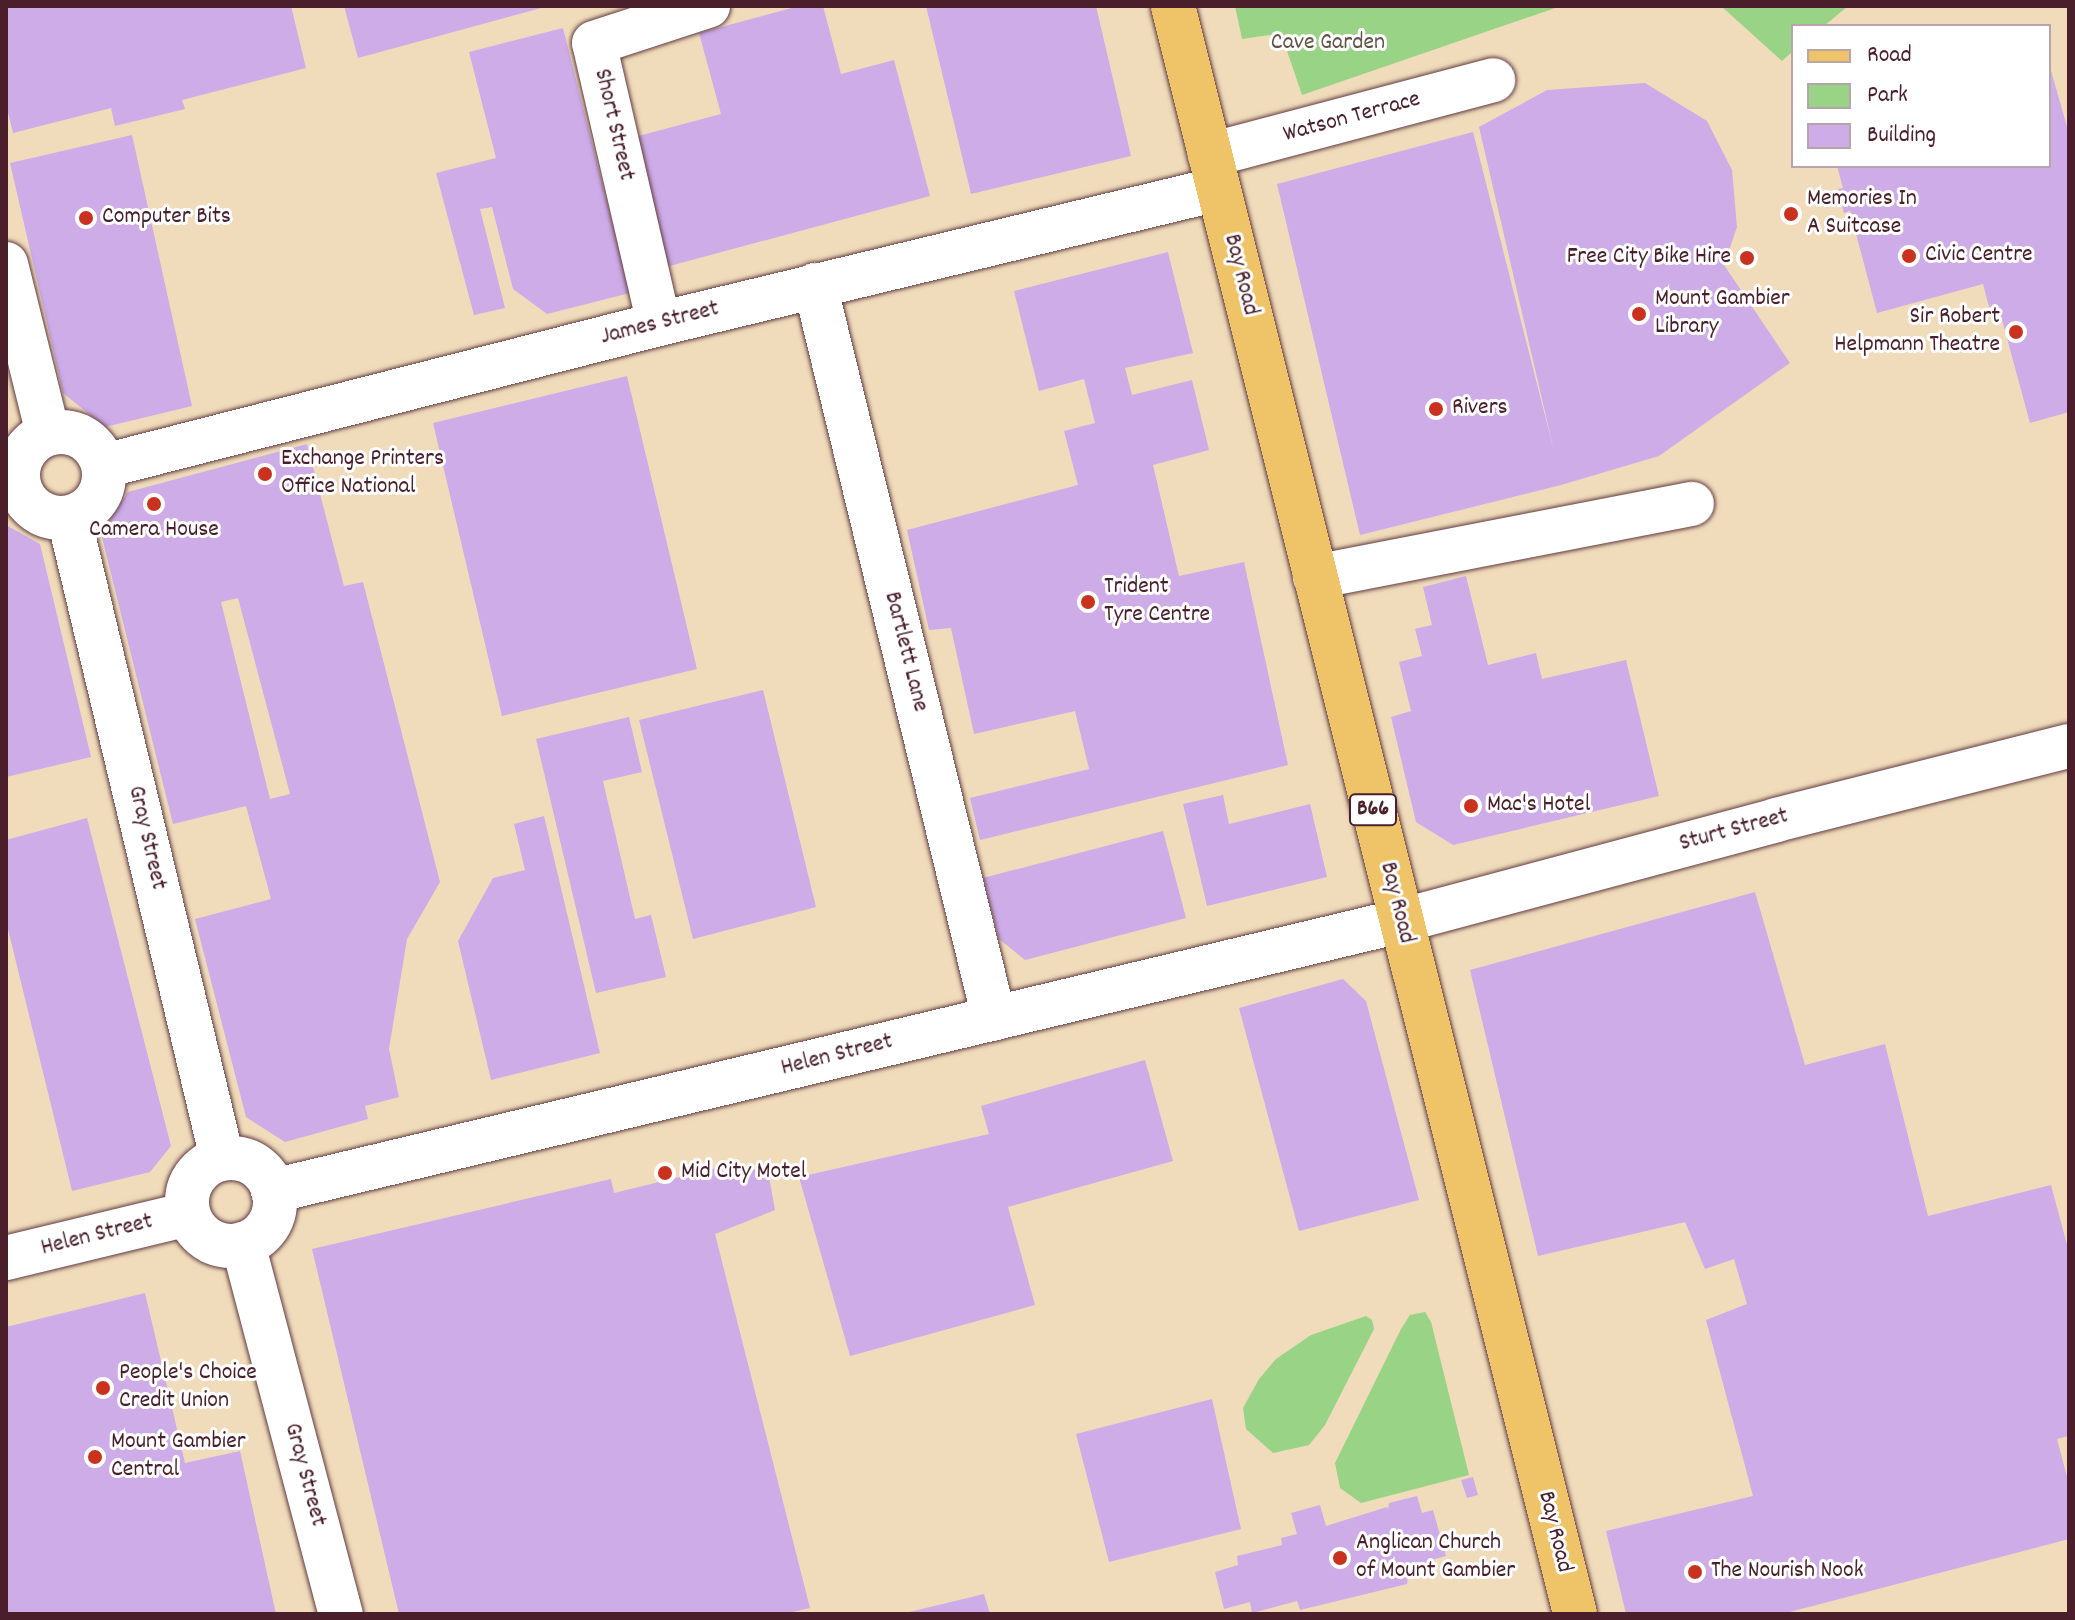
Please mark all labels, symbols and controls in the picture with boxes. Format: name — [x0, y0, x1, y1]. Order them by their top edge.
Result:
legend — [1791, 24, 2051, 168]
park label: Cave Garden — [1271, 30, 1385, 58]
text: Road — [1867, 39, 1912, 73]
street label: Short Street — [586, 66, 640, 184]
text: Park — [1867, 79, 1908, 113]
street label: Watson Terrace — [1280, 86, 1424, 150]
text: Building — [1867, 119, 1936, 153]
place label: Memories In A Suitcase — [1807, 186, 1917, 242]
place label: Computer Bits — [102, 204, 231, 232]
marker: Memories In A Suitcase — [1782, 205, 1800, 223]
marker: Computer Bits — [77, 209, 95, 227]
street label: Bay Road — [1216, 231, 1264, 319]
place label: Civic Centre — [1925, 242, 2033, 270]
place label: Free City Bike Hire — [1567, 244, 1731, 272]
marker: Civic Centre — [1900, 247, 1918, 265]
marker: Free City Bike Hire — [1738, 249, 1756, 267]
place label: Mount Gambier Library — [1655, 286, 1790, 342]
street label: James Street — [598, 295, 722, 353]
place label: Sir Robert Helpmann Theatre — [1834, 304, 2000, 360]
marker: Mount Gambier Library — [1630, 305, 1648, 323]
marker: Sir Robert Helpmann Theatre — [2007, 323, 2025, 341]
place label: Rivers — [1452, 395, 1508, 423]
marker: Rivers — [1427, 400, 1445, 418]
place label: Exchange Printers Office National — [281, 446, 444, 502]
marker: Exchange Printers Office National — [256, 465, 274, 483]
marker: Camera House — [145, 495, 163, 513]
place label: Camera House — [89, 517, 219, 545]
place label: Trident Tyre Centre — [1104, 574, 1210, 630]
street label: Bartlett Lane — [876, 589, 934, 715]
marker: Trident Tyre Centre — [1079, 593, 1097, 611]
street label: Gray Street — [120, 783, 172, 893]
road number: B66 — [1349, 792, 1397, 828]
place label: Mac's Hotel — [1487, 792, 1590, 820]
marker: Mac's Hotel — [1462, 797, 1480, 815]
street label: Sturt Street — [1676, 803, 1792, 859]
street label: Bay Road — [1372, 859, 1420, 947]
street label: Helen Street — [778, 1028, 896, 1084]
place label: Mid City Motel — [681, 1159, 806, 1187]
marker: Mid City Motel — [656, 1164, 674, 1182]
street label: Helen Street — [38, 1208, 156, 1264]
place label: People's Choice Credit Union — [119, 1360, 257, 1416]
marker: People's Choice Credit Union — [94, 1379, 112, 1397]
street label: Gray Street — [276, 1420, 332, 1530]
place label: Mount Gambier Central — [111, 1429, 246, 1485]
marker: Mount Gambier Central — [86, 1448, 104, 1466]
street label: Bay Road — [1530, 1488, 1578, 1576]
place label: Anglican Church of Mount Gambier — [1356, 1530, 1515, 1586]
marker: Anglican Church of Mount Gambier — [1331, 1549, 1349, 1567]
place label: The Nourish Nook — [1711, 1558, 1863, 1586]
marker: The Nourish Nook — [1686, 1563, 1704, 1581]

